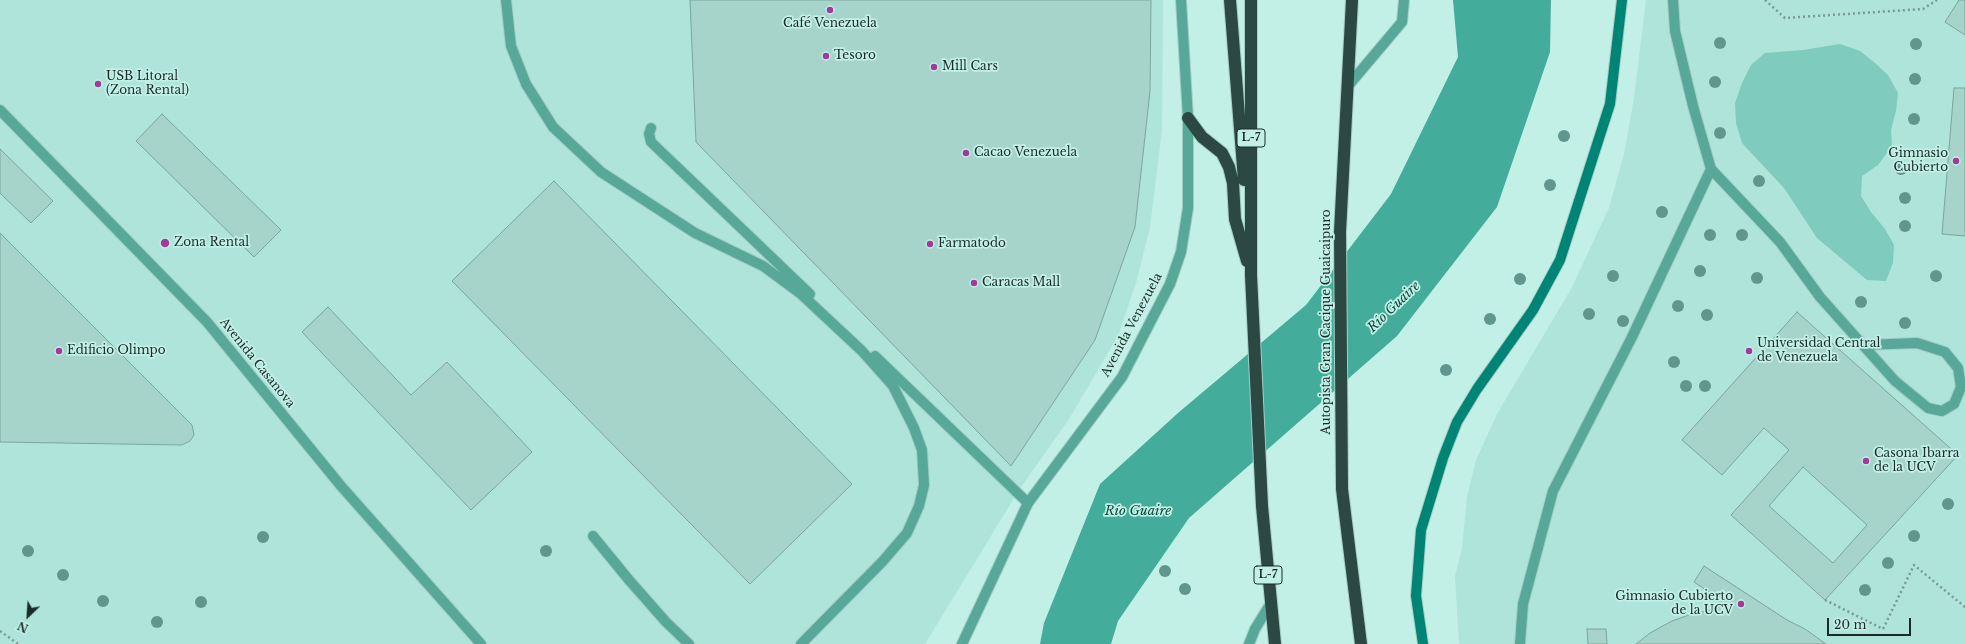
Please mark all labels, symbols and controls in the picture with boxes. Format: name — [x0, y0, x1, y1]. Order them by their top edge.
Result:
marker: Café Venezuela — [825, 5, 835, 15]
place label: Café Venezuela — [783, 17, 877, 31]
place label: Tesoro — [834, 49, 876, 63]
marker: Tesoro — [821, 51, 831, 61]
place label: Mill Cars — [942, 60, 998, 74]
marker: Mill Cars — [929, 62, 939, 72]
place label: USB Litoral (Zona Rental) — [106, 70, 189, 98]
marker: USB Litoral (Zona Rental) — [93, 79, 103, 89]
road number: L-7 — [1237, 129, 1265, 147]
place label: Cacao Venezuela — [974, 146, 1077, 160]
place label: Gimnasio Cubierto — [1888, 147, 1948, 175]
marker: Cacao Venezuela — [961, 148, 971, 158]
marker: Gimnasio Cubierto — [1951, 156, 1961, 166]
street label: Autopista Gran Cacique Guaicaipuro — [1320, 209, 1334, 435]
place label: Zona Rental — [174, 236, 249, 250]
marker: Zona Rental — [159, 237, 171, 249]
place label: Farmatodo — [938, 237, 1006, 251]
marker: Farmatodo — [925, 239, 935, 249]
street label: Avenida Venezuela — [1098, 271, 1166, 379]
place label: Caracas Mall — [982, 276, 1060, 290]
marker: Caracas Mall — [969, 278, 979, 288]
water label: Río Guaire — [1365, 278, 1423, 336]
street label: Avenida Casanova — [216, 315, 298, 411]
place label: Universidad Central de Venezuela — [1757, 337, 1880, 365]
place label: Edificio Olimpo — [67, 344, 166, 358]
marker: Edificio Olimpo — [54, 346, 64, 356]
marker: Universidad Central de Venezuela — [1744, 346, 1754, 356]
place label: Casona Ibarra de la UCV — [1874, 447, 1959, 475]
marker: Casona Ibarra de la UCV — [1861, 456, 1871, 466]
water label: Río Guaire — [1105, 503, 1171, 519]
road number: L-7 — [1254, 566, 1282, 584]
place label: Gimnasio Cubierto de la UCV — [1615, 590, 1733, 618]
north arrow — [8, 596, 48, 636]
marker: Gimnasio Cubierto de la UCV — [1736, 599, 1746, 609]
scale bar — [1829, 610, 1913, 636]
text: 20 m — [1834, 617, 1866, 632]
text: N — [15, 618, 31, 635]

